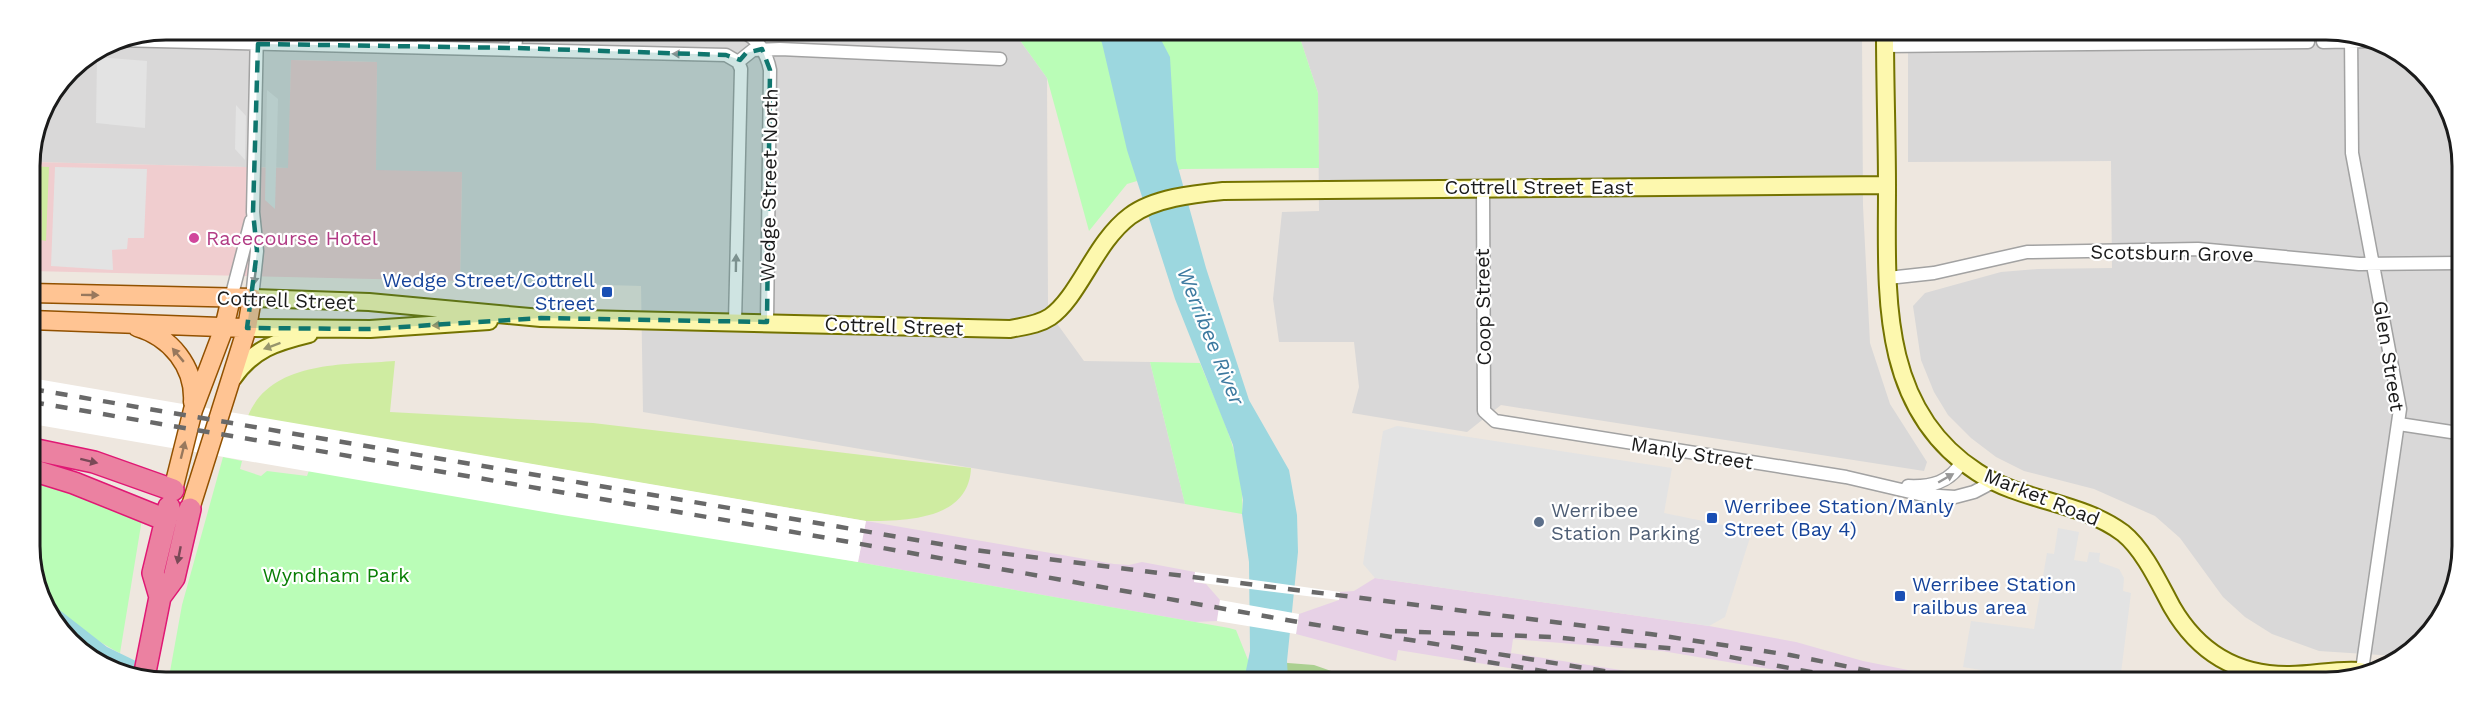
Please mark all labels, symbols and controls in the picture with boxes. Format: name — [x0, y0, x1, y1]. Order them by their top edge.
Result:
one-way arrow — [672, 49, 691, 59]
street label: Wedge Street North — [755, 88, 783, 282]
street label: Cottrell Street East — [1445, 175, 1634, 199]
place label: Racecourse Hotel — [206, 226, 378, 250]
marker: Racecourse Hotel — [187, 231, 201, 245]
street label: Scotsburn Grove — [2090, 240, 2254, 266]
street label: Coop Street — [1470, 248, 1496, 366]
one-way arrow — [732, 254, 741, 273]
water label: Werribee River — [1172, 263, 1250, 409]
one-way arrow — [250, 266, 260, 285]
place label: Wedge Street/Cottrell Street — [382, 268, 596, 315]
marker: Wedge Street/Cottrell Street — [600, 285, 614, 299]
street label: Cottrell Street — [216, 286, 356, 314]
one-way arrow — [80, 290, 99, 299]
street label: Glen Street — [2368, 299, 2410, 414]
street label: Cottrell Street — [824, 312, 964, 340]
one-way arrow — [431, 320, 450, 329]
one-way arrow — [263, 342, 281, 351]
one-way arrow — [171, 348, 185, 363]
street label: Manly Street — [1629, 432, 1755, 475]
one-way arrow — [179, 441, 189, 459]
one-way arrow — [80, 457, 98, 467]
street label: Market Road — [1981, 463, 2103, 531]
one-way arrow — [1938, 473, 1955, 483]
place label: Werribee Station/Manly Street (Bay 4) — [1724, 494, 1954, 541]
place label: Werribee Station Parking — [1551, 498, 1700, 545]
marker: Werribee Station/Manly Street (Bay 4) — [1705, 511, 1719, 525]
marker: Werribee Station Parking — [1532, 515, 1546, 529]
one-way arrow — [174, 546, 183, 565]
park label: Wyndham Park — [262, 563, 410, 587]
place label: Werribee Station railbus area — [1912, 572, 2076, 619]
marker: Werribee Station railbus area — [1893, 589, 1907, 603]

